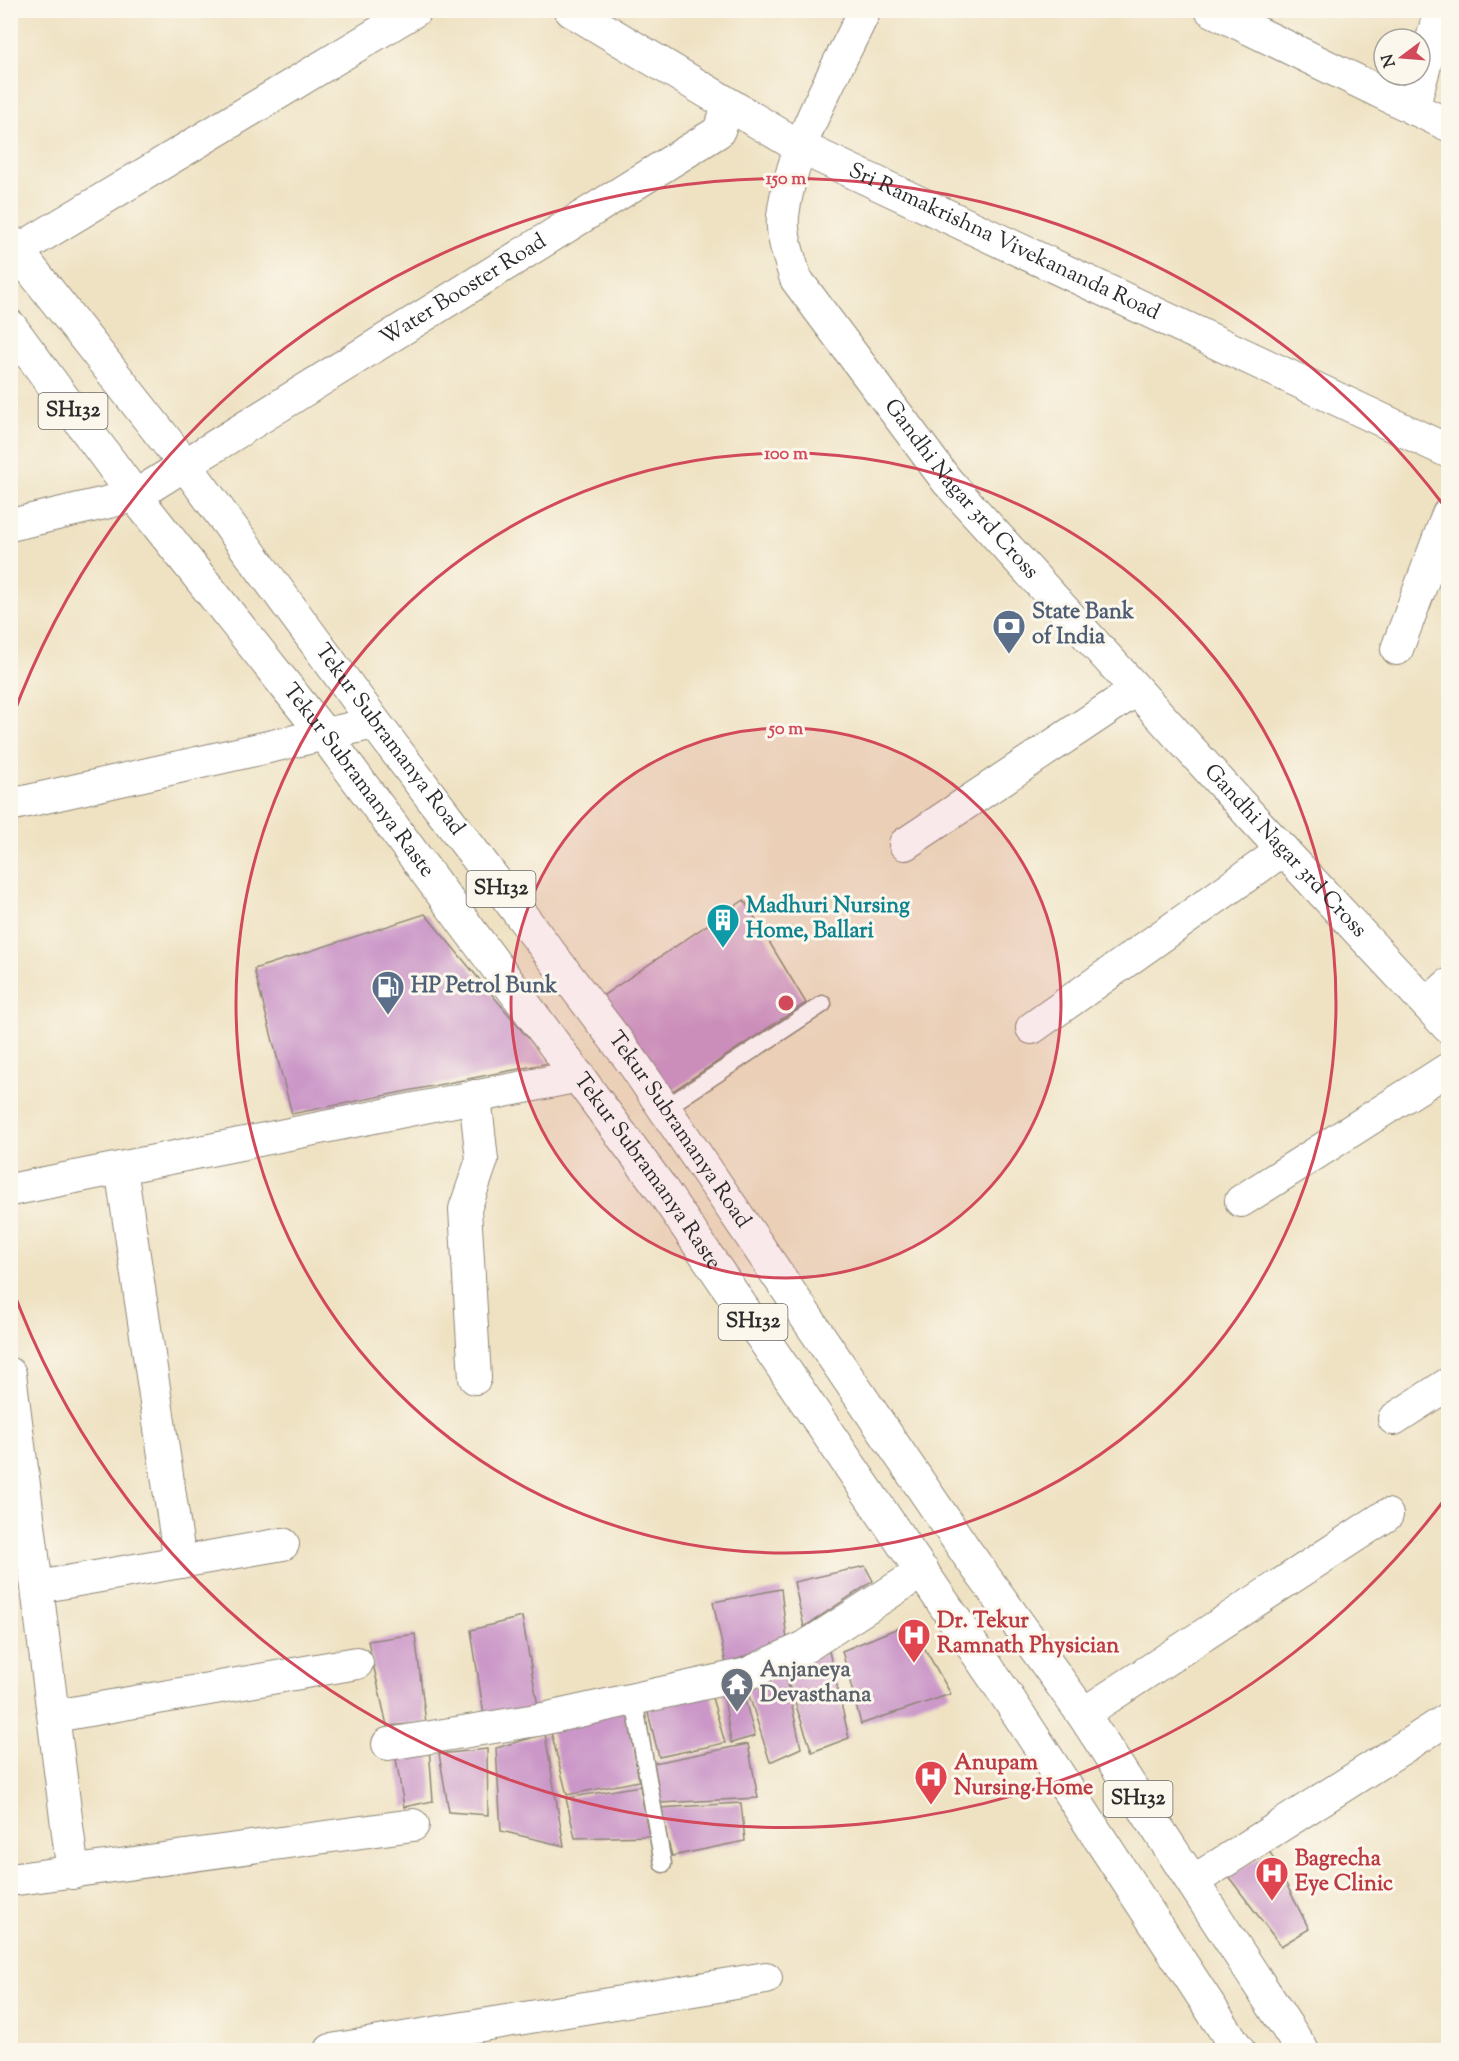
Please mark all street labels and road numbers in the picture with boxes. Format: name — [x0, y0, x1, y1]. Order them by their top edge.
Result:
street label: Sri Ramakrishna Vivekananda Road — [843, 156, 1165, 329]
street label: Water Booster Road — [374, 227, 553, 355]
road number: SH132 — [38, 393, 107, 429]
street label: Gandhi Nagar 3rd Cross — [875, 393, 1045, 587]
street label: Tekur Subramanya Road — [306, 637, 472, 843]
street label: Tekur Subramanya Raste — [274, 677, 442, 885]
street label: Gandhi Nagar 3rd Cross — [1196, 757, 1374, 946]
road number: SH132 — [466, 871, 536, 907]
street label: Tekur Subramanya Road — [599, 1025, 758, 1235]
street label: Tekur Subramanya Raste — [565, 1067, 728, 1277]
road number: SH132 — [718, 1304, 788, 1340]
road number: SH132 — [1104, 1781, 1172, 1817]

